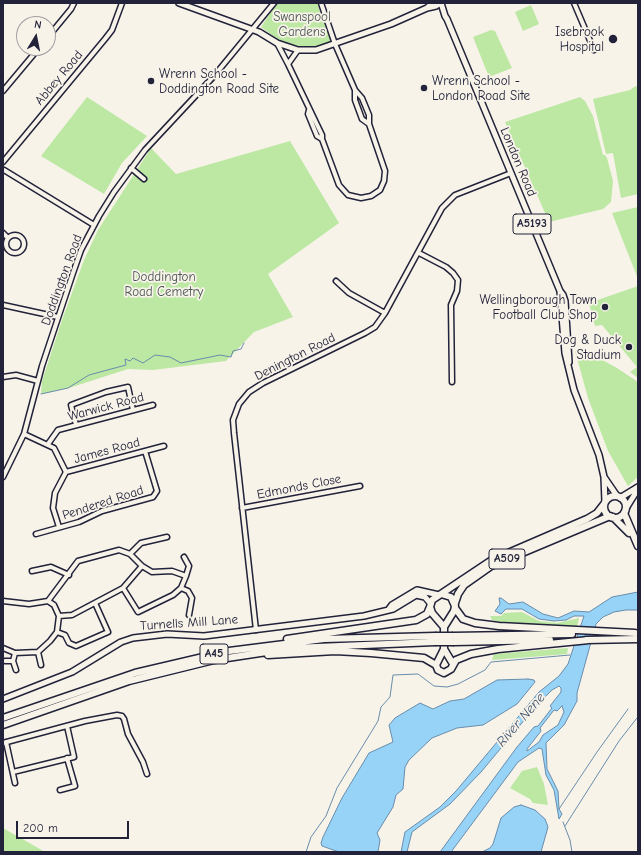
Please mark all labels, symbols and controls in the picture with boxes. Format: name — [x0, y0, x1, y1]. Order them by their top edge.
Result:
park label: Swanspool Gardens — [273, 9, 331, 40]
north arrow — [16, 16, 56, 56]
text: N — [33, 18, 43, 32]
place label: Isebrook Hospital — [555, 24, 604, 55]
marker: Isebrook Hospital — [607, 33, 619, 45]
street label: Abbey Road — [32, 48, 86, 108]
place label: Wrenn School - Doddington Road Site — [159, 66, 279, 97]
place label: Wrenn School - London Road Site — [432, 73, 530, 104]
marker: Wrenn School - Doddington Road Site — [146, 76, 156, 86]
marker: Wrenn School - London Road Site — [419, 83, 429, 93]
street label: London Road — [496, 125, 540, 199]
road number: A5193 — [513, 214, 551, 234]
street label: Doddington Road — [38, 232, 86, 328]
park label: Doddington Road Cemetry — [125, 269, 203, 300]
place label: Wellingborough Town Football Club Shop — [480, 292, 597, 323]
marker: Wellingborough Town Football Club Shop — [600, 302, 610, 312]
street label: Denington Road — [252, 330, 338, 384]
place label: Dog & Duck Stadium — [555, 332, 621, 363]
marker: Dog & Duck Stadium — [624, 342, 634, 352]
street label: Warwick Road — [66, 389, 146, 425]
street label: James Road — [72, 435, 142, 467]
street label: Edmonds Close — [255, 471, 343, 503]
street label: Pendered Road — [60, 483, 146, 523]
road number: A509 — [489, 549, 525, 569]
street label: Turnells Mill Lane — [139, 612, 239, 634]
road number: A45 — [200, 644, 228, 664]
water label: River Nene — [493, 690, 549, 750]
scale bar — [18, 813, 131, 839]
text: 200 m — [23, 821, 58, 835]

